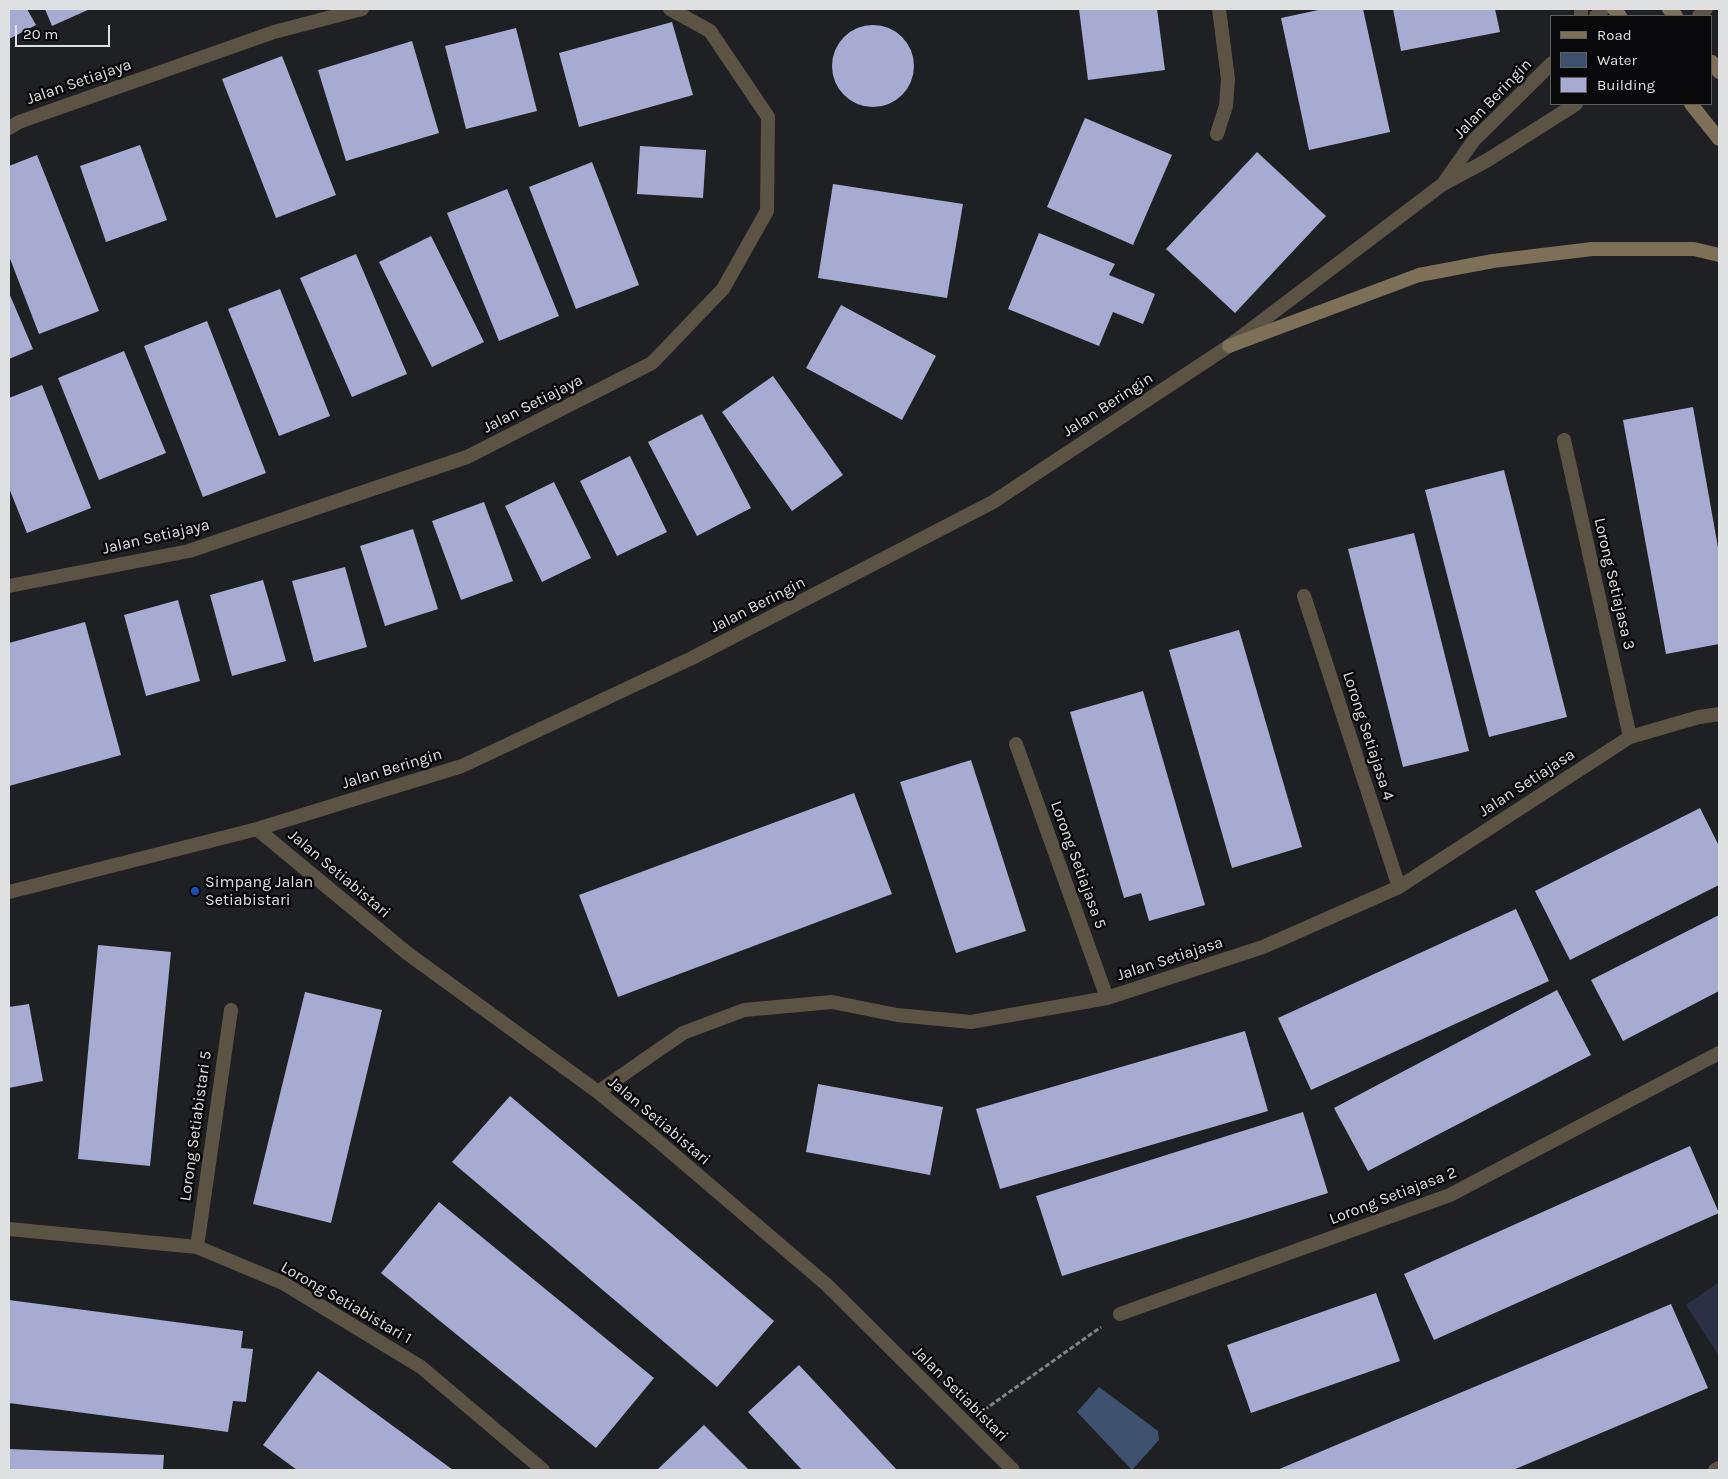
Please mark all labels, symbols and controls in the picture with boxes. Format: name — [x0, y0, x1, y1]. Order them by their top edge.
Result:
scale bar — [18, 15, 112, 47]
legend — [1550, 15, 1713, 105]
text: 20 m — [23, 25, 58, 43]
text: Road — [1597, 26, 1632, 44]
text: Water — [1597, 51, 1637, 69]
street label: Jalan Setiajaya — [24, 55, 134, 109]
street label: Jalan Beringin — [1450, 55, 1536, 143]
text: Building — [1597, 76, 1655, 94]
street label: Jalan Beringin — [1059, 369, 1157, 441]
street label: Jalan Setiajaya — [480, 371, 586, 437]
street label: Jalan Setiajaya — [100, 515, 212, 559]
street label: Lorong Setiajasa 3 — [1589, 516, 1639, 652]
street label: Jalan Beringin — [707, 573, 809, 637]
street label: Lorong Setiajasa 4 — [1338, 669, 1398, 803]
street label: Jalan Beringin — [340, 745, 444, 793]
street label: Jalan Setiajasa — [1475, 745, 1579, 821]
street label: Lorong Setiajasa 5 — [1046, 798, 1110, 932]
street label: Jalan Setiabistari — [284, 826, 394, 922]
place label: Simpang Jalan Setiabistari — [205, 872, 313, 910]
marker: Simpang Jalan Setiabistari — [189, 885, 201, 897]
street label: Jalan Setiajasa — [1114, 933, 1226, 985]
street label: Lorong Setiabistari 5 — [176, 1050, 216, 1202]
street label: Jalan Setiabistari — [604, 1073, 714, 1169]
street label: Lorong Setiajasa 2 — [1327, 1163, 1459, 1229]
street label: Lorong Setiabistari 1 — [277, 1258, 415, 1348]
street label: Jalan Setiabistari — [908, 1342, 1012, 1446]

